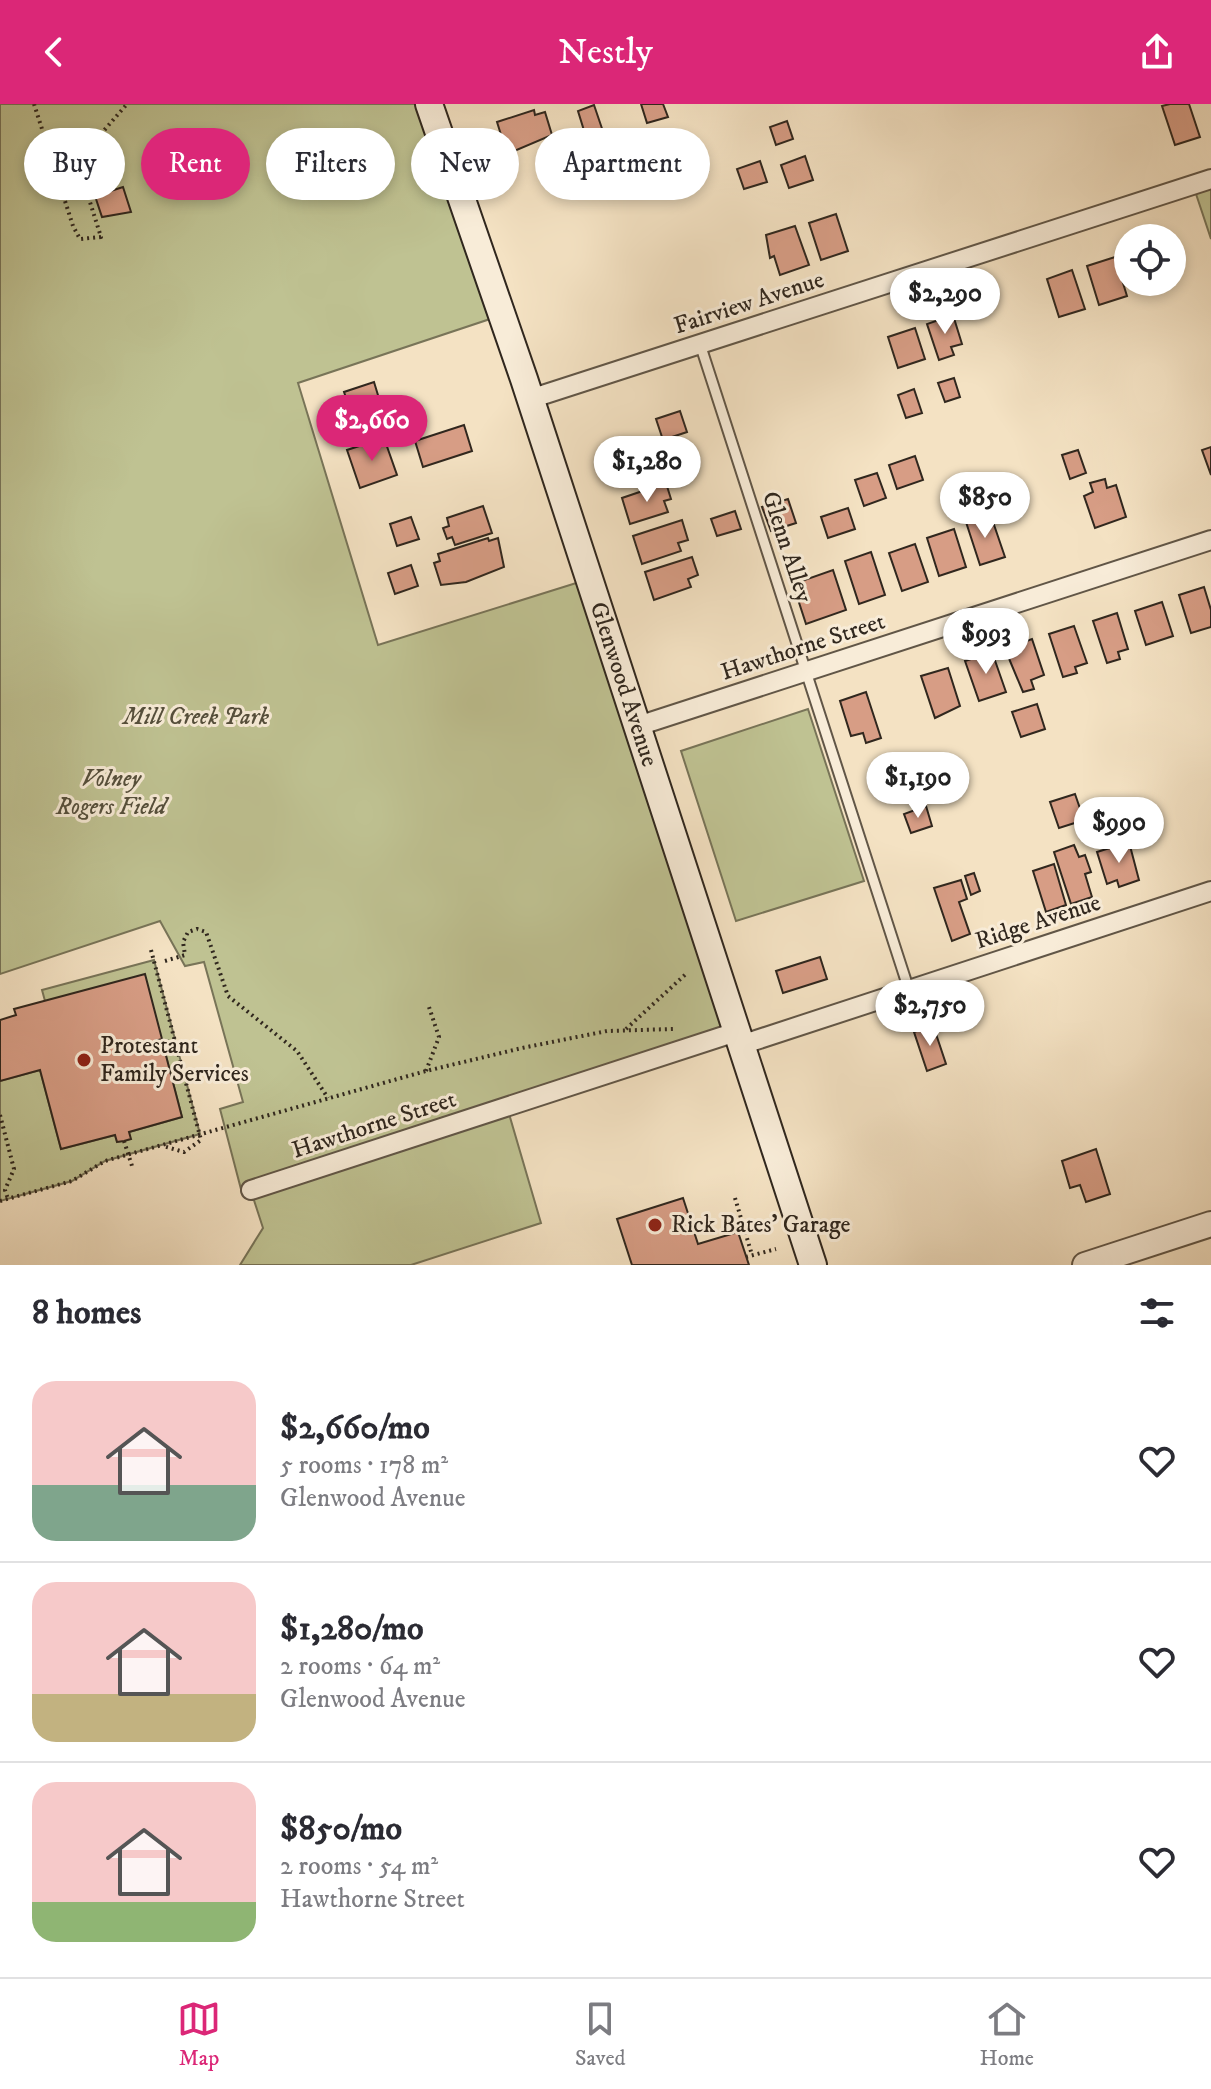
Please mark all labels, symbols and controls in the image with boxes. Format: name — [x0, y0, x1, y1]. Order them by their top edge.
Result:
icon: back — [32, 30, 76, 74]
text: Nestly — [558, 30, 653, 75]
icon: share — [1135, 30, 1179, 74]
chip: Buy — [24, 128, 125, 200]
chip: Rent — [141, 128, 250, 200]
chip: Filters — [266, 128, 395, 200]
chip: New — [411, 128, 519, 200]
chip: Apartment — [535, 128, 710, 200]
map controls — [1114, 224, 1186, 296]
button: locate — [1114, 224, 1186, 296]
street label: Fairview Avenue — [670, 265, 828, 341]
pin: $2,290 — [880, 268, 1010, 336]
text: $2,290 — [908, 277, 982, 310]
pin: $2,660 — [307, 395, 437, 463]
text: $2,660 — [334, 404, 410, 437]
pin: $1,280 — [582, 436, 712, 504]
text: $1,280 — [612, 445, 682, 478]
pin: $850 — [938, 472, 1032, 540]
text: $850 — [958, 481, 1012, 514]
street label: Glenn Alley — [755, 488, 819, 607]
street label: Glenwood Avenue — [583, 598, 664, 770]
street label: Hawthorne Street — [717, 606, 889, 688]
pin: $993 — [939, 608, 1033, 676]
text: $993 — [961, 617, 1011, 650]
park label: Mill Creek Park — [121, 702, 269, 732]
pin: $1,190 — [853, 752, 983, 820]
text: $1,190 — [884, 761, 952, 794]
park label: Volney Rogers Field — [55, 764, 170, 822]
pin: $990 — [1072, 797, 1166, 865]
text: $990 — [1092, 806, 1146, 839]
street label: Ridge Avenue — [972, 888, 1105, 956]
pin: $2,750 — [865, 980, 995, 1048]
text: $2,750 — [893, 989, 967, 1022]
place label: Protestant Family Services — [100, 1031, 249, 1089]
marker: Protestant Family Services — [75, 1051, 93, 1069]
street label: Hawthorne Street — [288, 1084, 460, 1166]
place label: Rick Bates' Garage — [671, 1210, 851, 1240]
marker: Rick Bates' Garage — [646, 1216, 664, 1234]
icon: filters — [1135, 1291, 1179, 1335]
text: 8 homes — [32, 1292, 141, 1334]
text: $2,660/mo — [280, 1407, 430, 1449]
icon: home — [96, 1413, 192, 1509]
icon: heart — [1135, 1439, 1179, 1483]
text: 5 rooms · 178 m² — [280, 1449, 448, 1482]
text: Glenwood Avenue — [280, 1482, 466, 1515]
text: $1,280/mo — [280, 1608, 423, 1650]
icon: home — [96, 1614, 192, 1710]
icon: heart — [1135, 1640, 1179, 1684]
text: 2 rooms · 64 m² — [280, 1650, 440, 1683]
text: Glenwood Avenue — [280, 1683, 466, 1716]
text: $850/mo — [280, 1808, 402, 1850]
icon: home — [96, 1814, 192, 1910]
icon: heart — [1135, 1840, 1179, 1884]
text: 2 rooms · 54 m² — [280, 1850, 438, 1883]
text: Hawthorne Street — [280, 1883, 465, 1916]
tab: Map — [177, 1997, 221, 2072]
tab: Saved — [575, 1997, 626, 2072]
tab: Home — [980, 1997, 1034, 2072]

